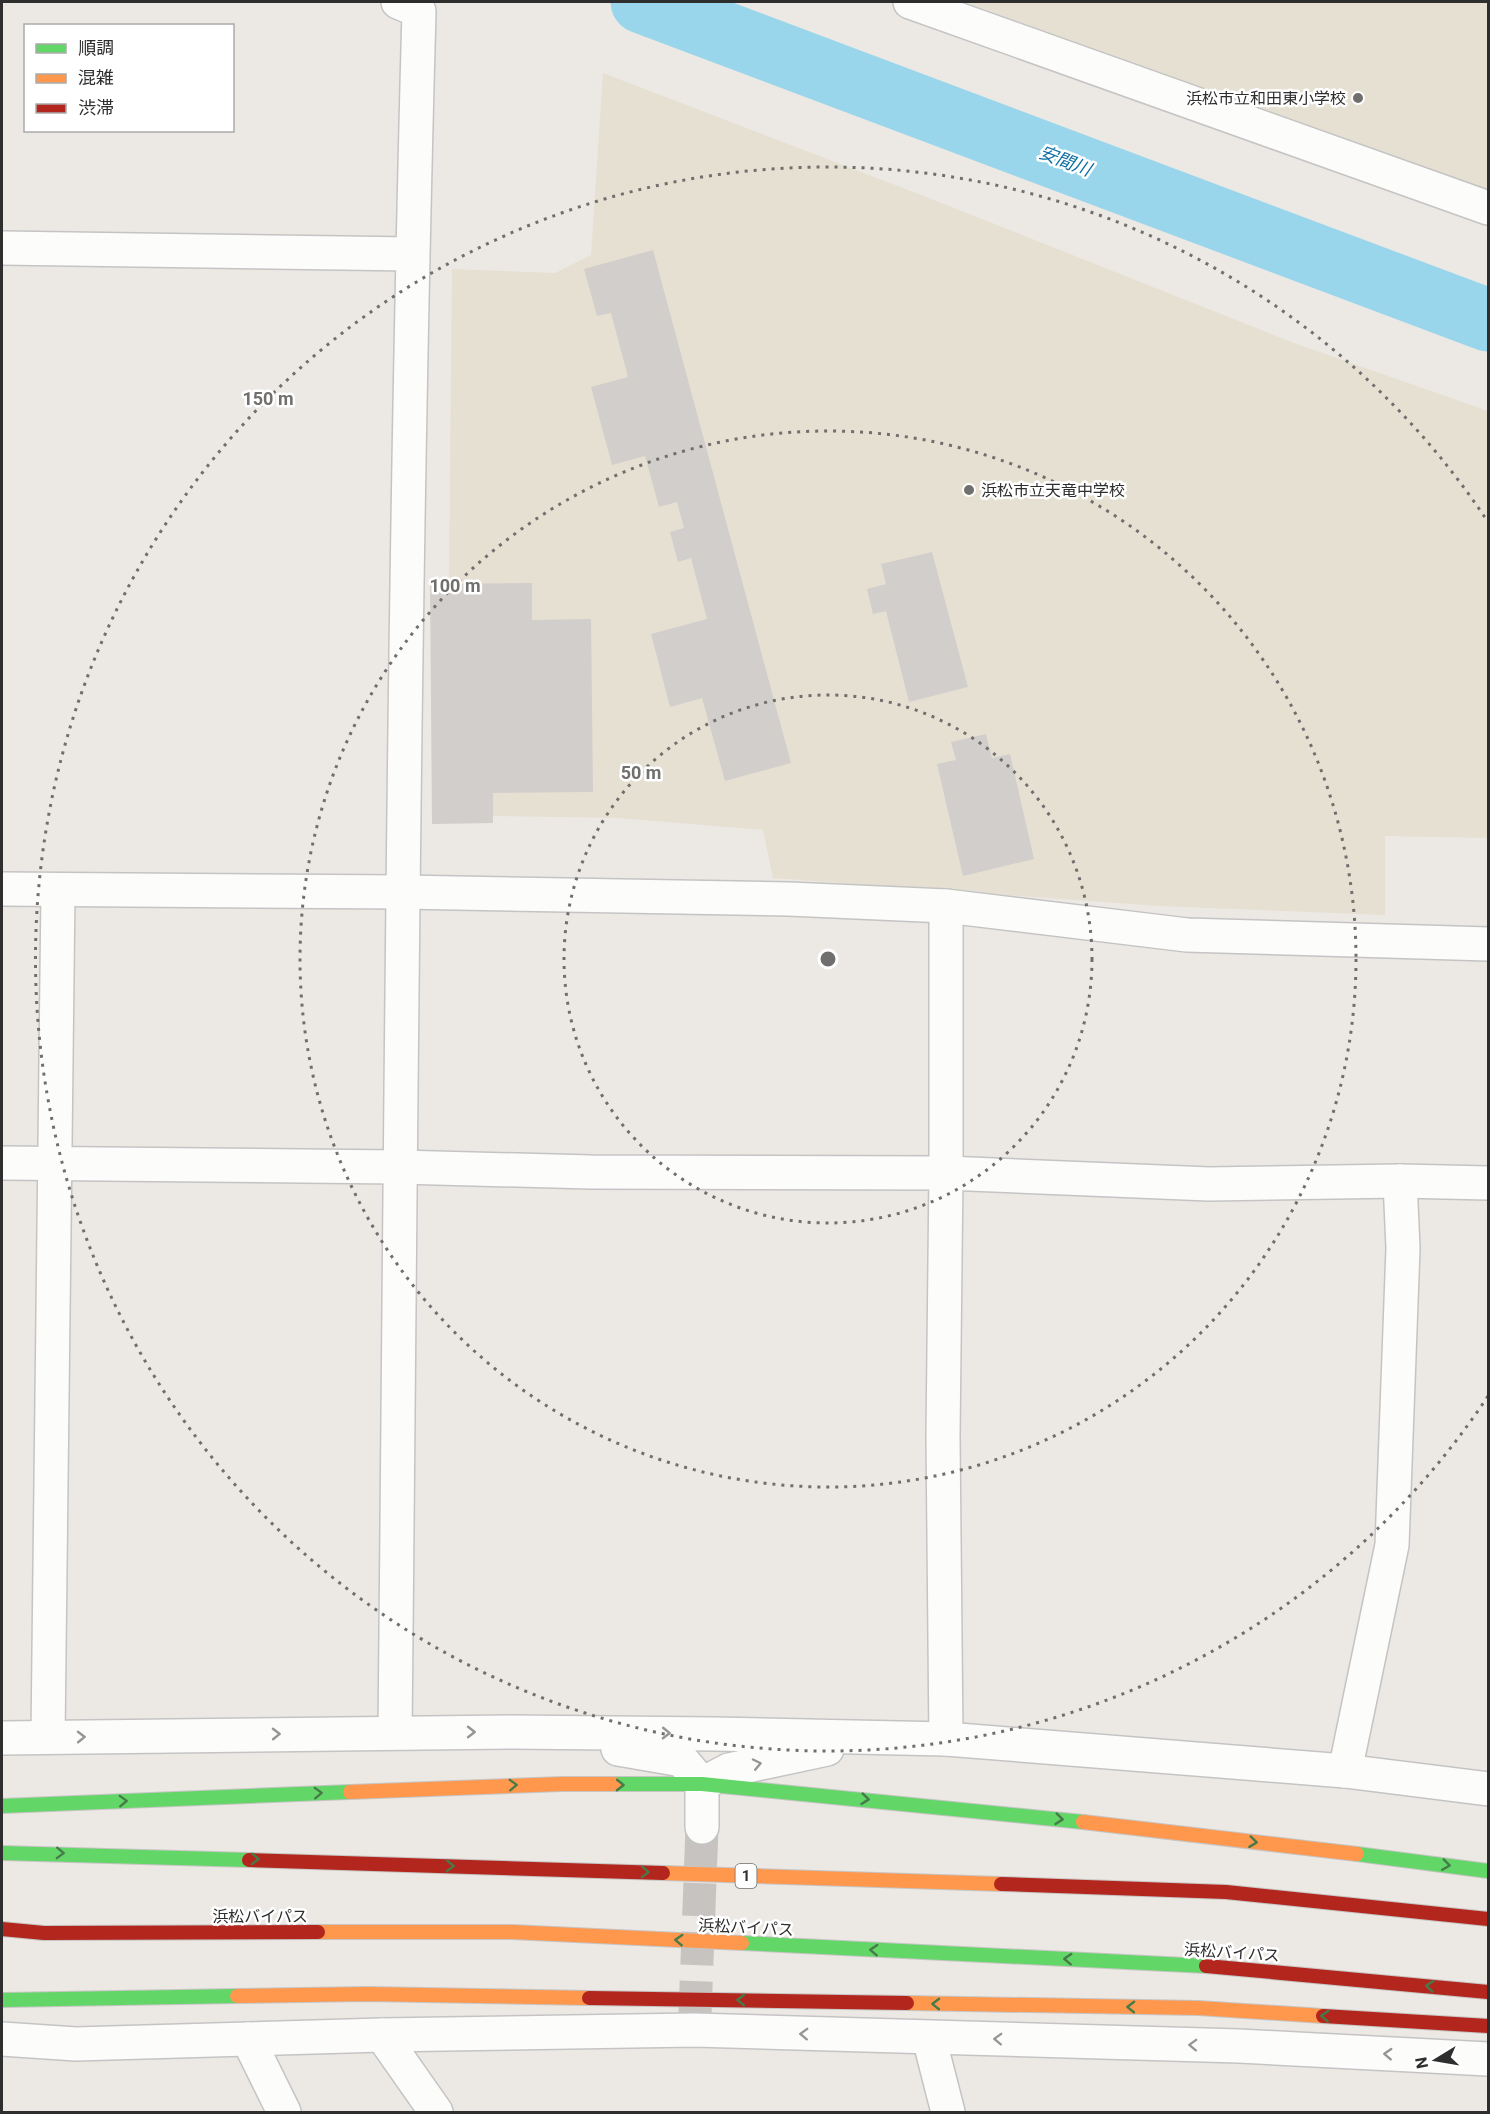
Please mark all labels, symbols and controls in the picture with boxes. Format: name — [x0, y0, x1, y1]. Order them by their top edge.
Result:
legend — [24, 24, 234, 132]
text: 順調 — [78, 37, 114, 58]
text: 混雑 — [78, 67, 114, 88]
place label: 浜松市立和田東小学校 — [1186, 89, 1346, 108]
marker: 浜松市立和田東小学校 — [1351, 91, 1365, 105]
text: 渋滞 — [78, 97, 114, 118]
water label: 安間川 — [1036, 141, 1096, 181]
text: 150 m — [242, 388, 294, 409]
place label: 浜松市立天竜中学校 — [981, 481, 1125, 500]
marker: 浜松市立天竜中学校 — [962, 483, 976, 497]
text: 100 m — [429, 575, 481, 596]
text: 50 m — [621, 762, 661, 783]
centre of rings — [818, 949, 838, 969]
one-way arrow — [466, 1726, 475, 1738]
one-way arrow — [661, 1727, 670, 1739]
one-way arrow — [271, 1728, 280, 1740]
one-way arrow — [76, 1730, 85, 1743]
one-way arrow — [752, 1758, 762, 1771]
one-way arrow — [616, 1778, 625, 1791]
one-way arrow — [508, 1779, 517, 1792]
one-way arrow — [313, 1787, 322, 1800]
one-way arrow — [860, 1792, 870, 1805]
one-way arrow — [118, 1795, 127, 1808]
one-way arrow — [1054, 1812, 1064, 1825]
one-way arrow — [1248, 1835, 1257, 1848]
one-way arrow — [55, 1847, 64, 1860]
one-way arrow — [250, 1853, 259, 1866]
one-way arrow — [445, 1859, 454, 1872]
one-way arrow — [1442, 1859, 1451, 1871]
road number: 1 — [736, 1864, 756, 1888]
one-way arrow — [640, 1866, 649, 1878]
street label: 浜松バイパス — [212, 1907, 308, 1926]
street label: 浜松バイパス — [698, 1916, 794, 1939]
one-way arrow — [674, 1934, 683, 1947]
street label: 浜松バイパス — [1184, 1940, 1280, 1965]
one-way arrow — [869, 1943, 878, 1956]
one-way arrow — [1064, 1953, 1073, 1966]
one-way arrow — [1426, 1980, 1435, 1993]
one-way arrow — [736, 1994, 745, 2007]
one-way arrow — [931, 1997, 940, 2010]
one-way arrow — [1126, 2001, 1135, 2013]
one-way arrow — [1321, 2009, 1330, 2022]
one-way arrow — [799, 2027, 808, 2040]
north arrow — [1406, 2030, 1466, 2090]
one-way arrow — [994, 2033, 1003, 2046]
one-way arrow — [1189, 2039, 1198, 2051]
one-way arrow — [1384, 2047, 1393, 2060]
text: N — [1411, 2055, 1432, 2070]

